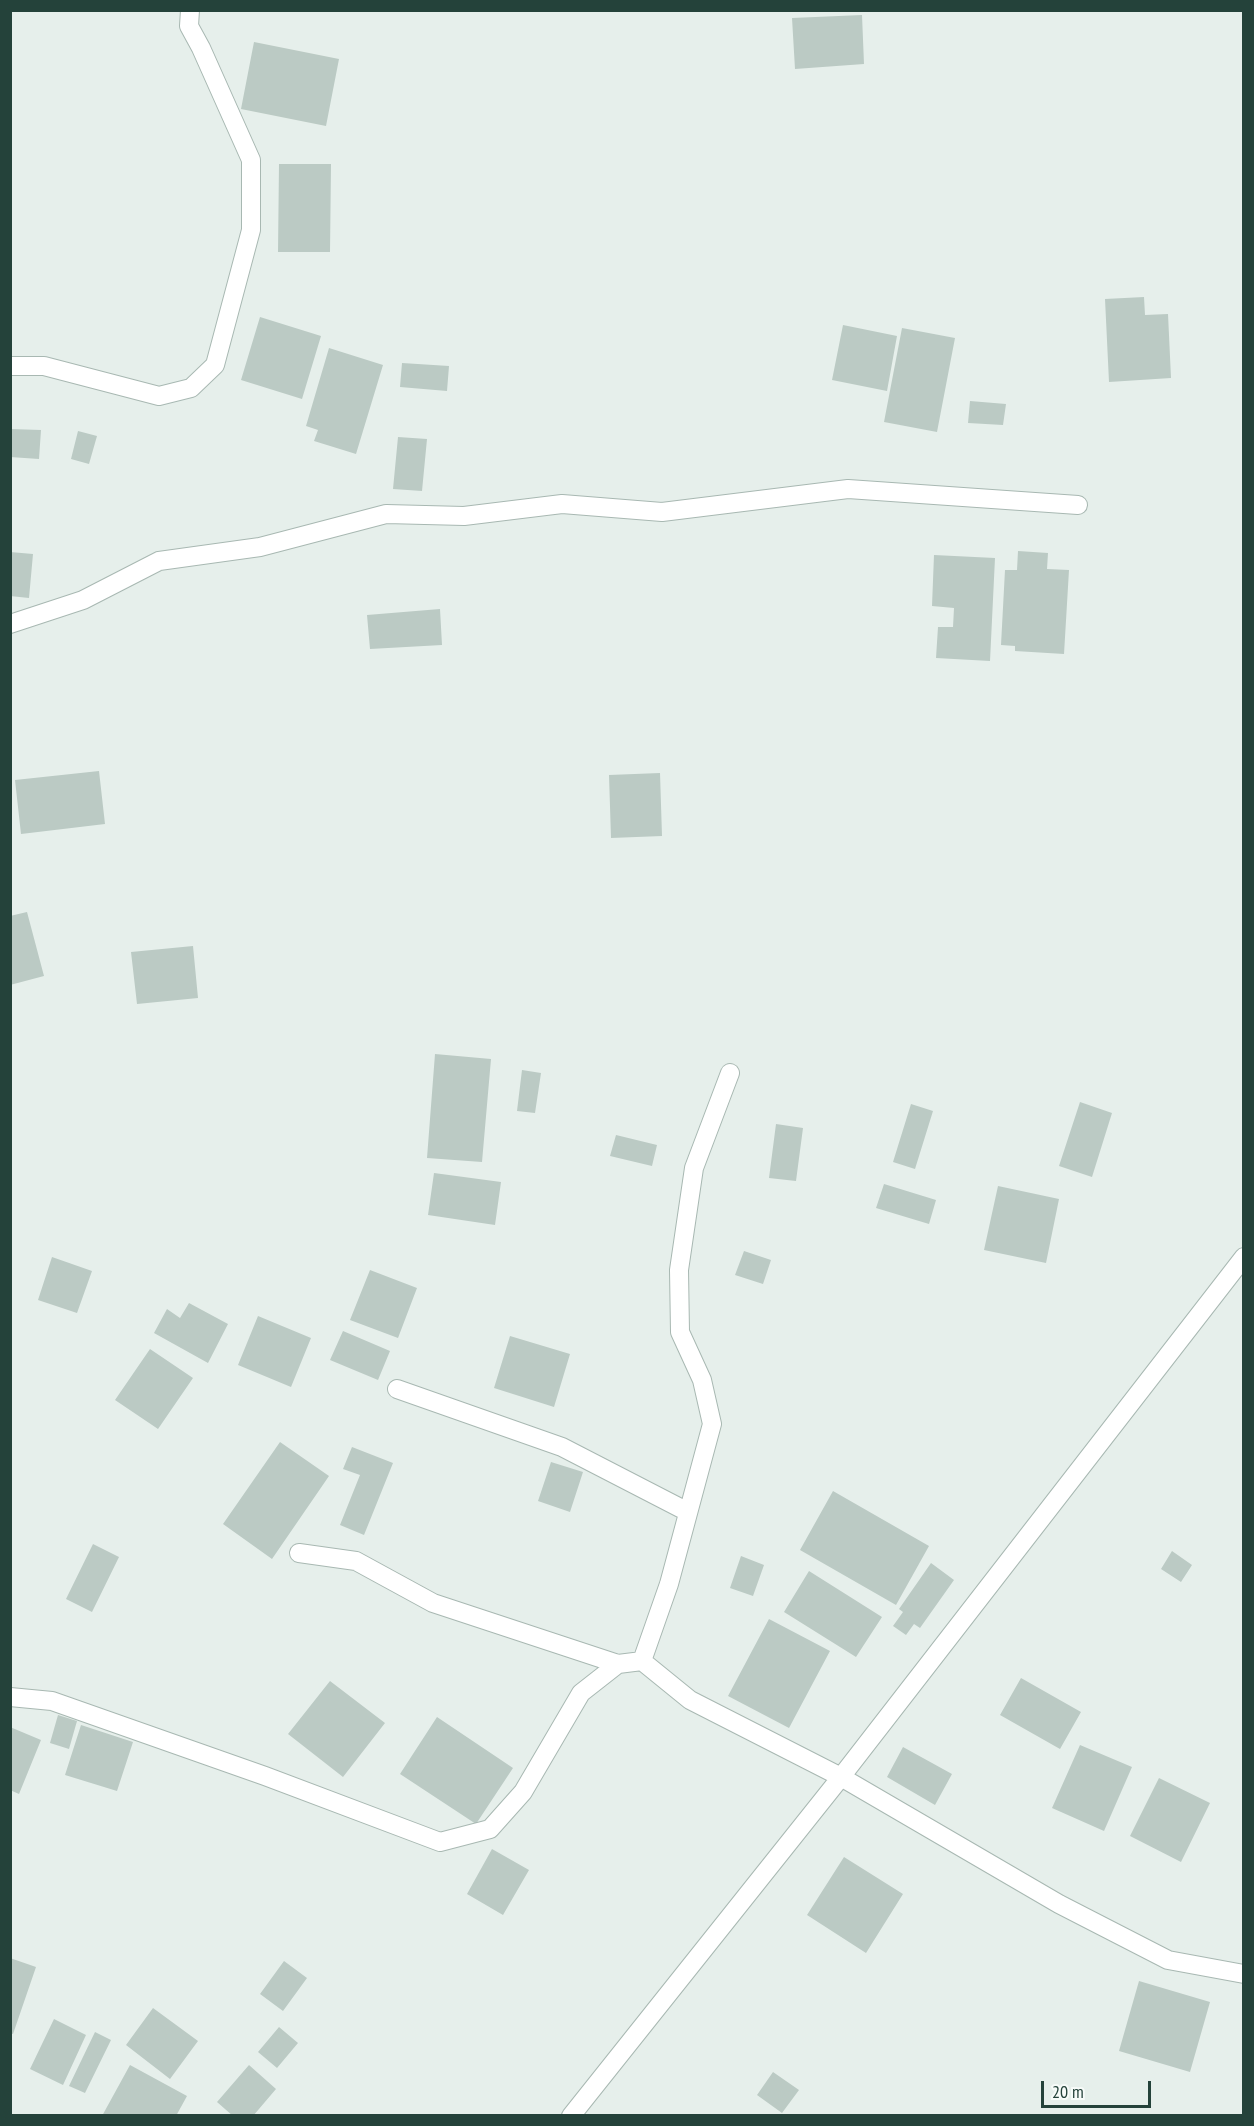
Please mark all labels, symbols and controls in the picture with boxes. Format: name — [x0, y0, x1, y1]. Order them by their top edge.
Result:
scale bar — [1044, 2069, 1154, 2107]
text: 20 m — [1052, 2080, 1084, 2103]

